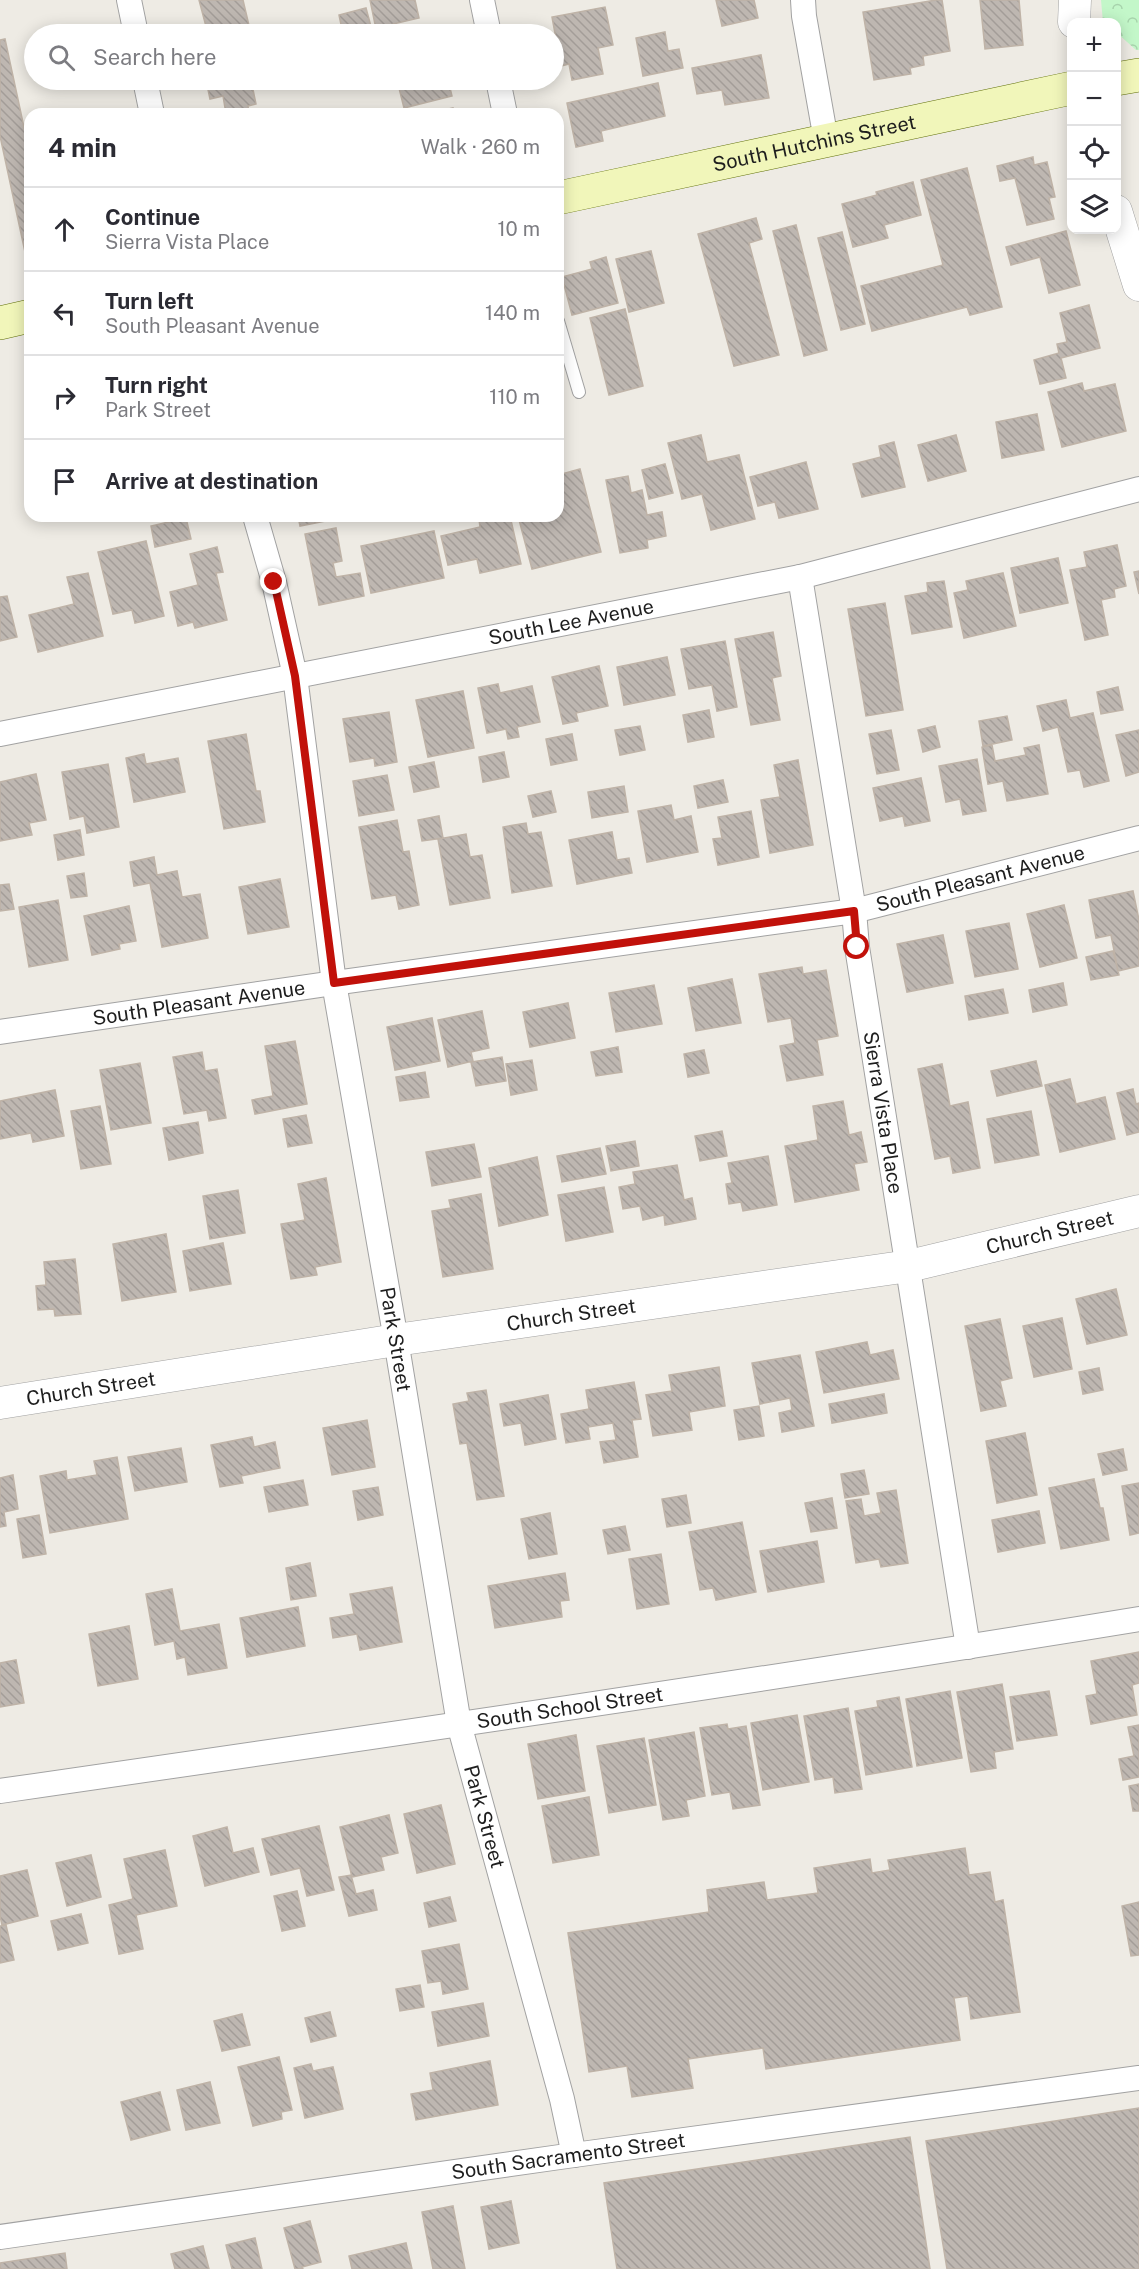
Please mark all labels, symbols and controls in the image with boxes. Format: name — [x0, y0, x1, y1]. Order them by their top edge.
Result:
map controls — [1067, 18, 1121, 234]
button: + — [1067, 18, 1121, 72]
search box — [24, 24, 564, 90]
icon: search — [45, 41, 78, 74]
text: Search here — [93, 44, 217, 70]
button: − — [1067, 72, 1121, 126]
street label: South Hutchins Street — [710, 110, 918, 177]
button: locate — [1067, 126, 1121, 180]
text: 4 min — [48, 132, 117, 163]
text: Walk · 260 m — [421, 135, 540, 159]
button: layers — [1067, 180, 1121, 234]
text: Continue — [105, 204, 200, 230]
icon: ahead — [48, 213, 81, 246]
text: 10 m — [497, 217, 540, 241]
text: Sierra Vista Place — [105, 230, 269, 254]
text: Turn left — [105, 288, 194, 314]
icon: left — [48, 297, 81, 330]
text: 140 m — [485, 301, 540, 325]
text: South Pleasant Avenue — [105, 314, 320, 338]
text: Turn right — [105, 372, 208, 398]
icon: right — [48, 381, 81, 414]
text: 110 m — [489, 385, 540, 409]
text: Park Street — [105, 398, 211, 422]
icon: arrive — [48, 465, 81, 498]
text: Arrive at destination — [105, 468, 318, 494]
route end — [260, 568, 286, 594]
street label: South Lee Avenue — [486, 594, 656, 650]
street label: South Pleasant Avenue — [873, 840, 1087, 917]
route start — [843, 933, 869, 959]
street label: South Pleasant Avenue — [91, 975, 307, 1030]
street label: Sierra Vista Place — [859, 1029, 908, 1196]
street label: Church Street — [984, 1206, 1116, 1259]
street label: Park Street — [375, 1285, 416, 1393]
street label: Church Street — [505, 1294, 637, 1336]
street label: Church Street — [25, 1366, 157, 1411]
street label: South School Street — [475, 1682, 665, 1733]
street label: Park Street — [459, 1762, 510, 1871]
street label: South Sacramento Street — [450, 2128, 687, 2184]

